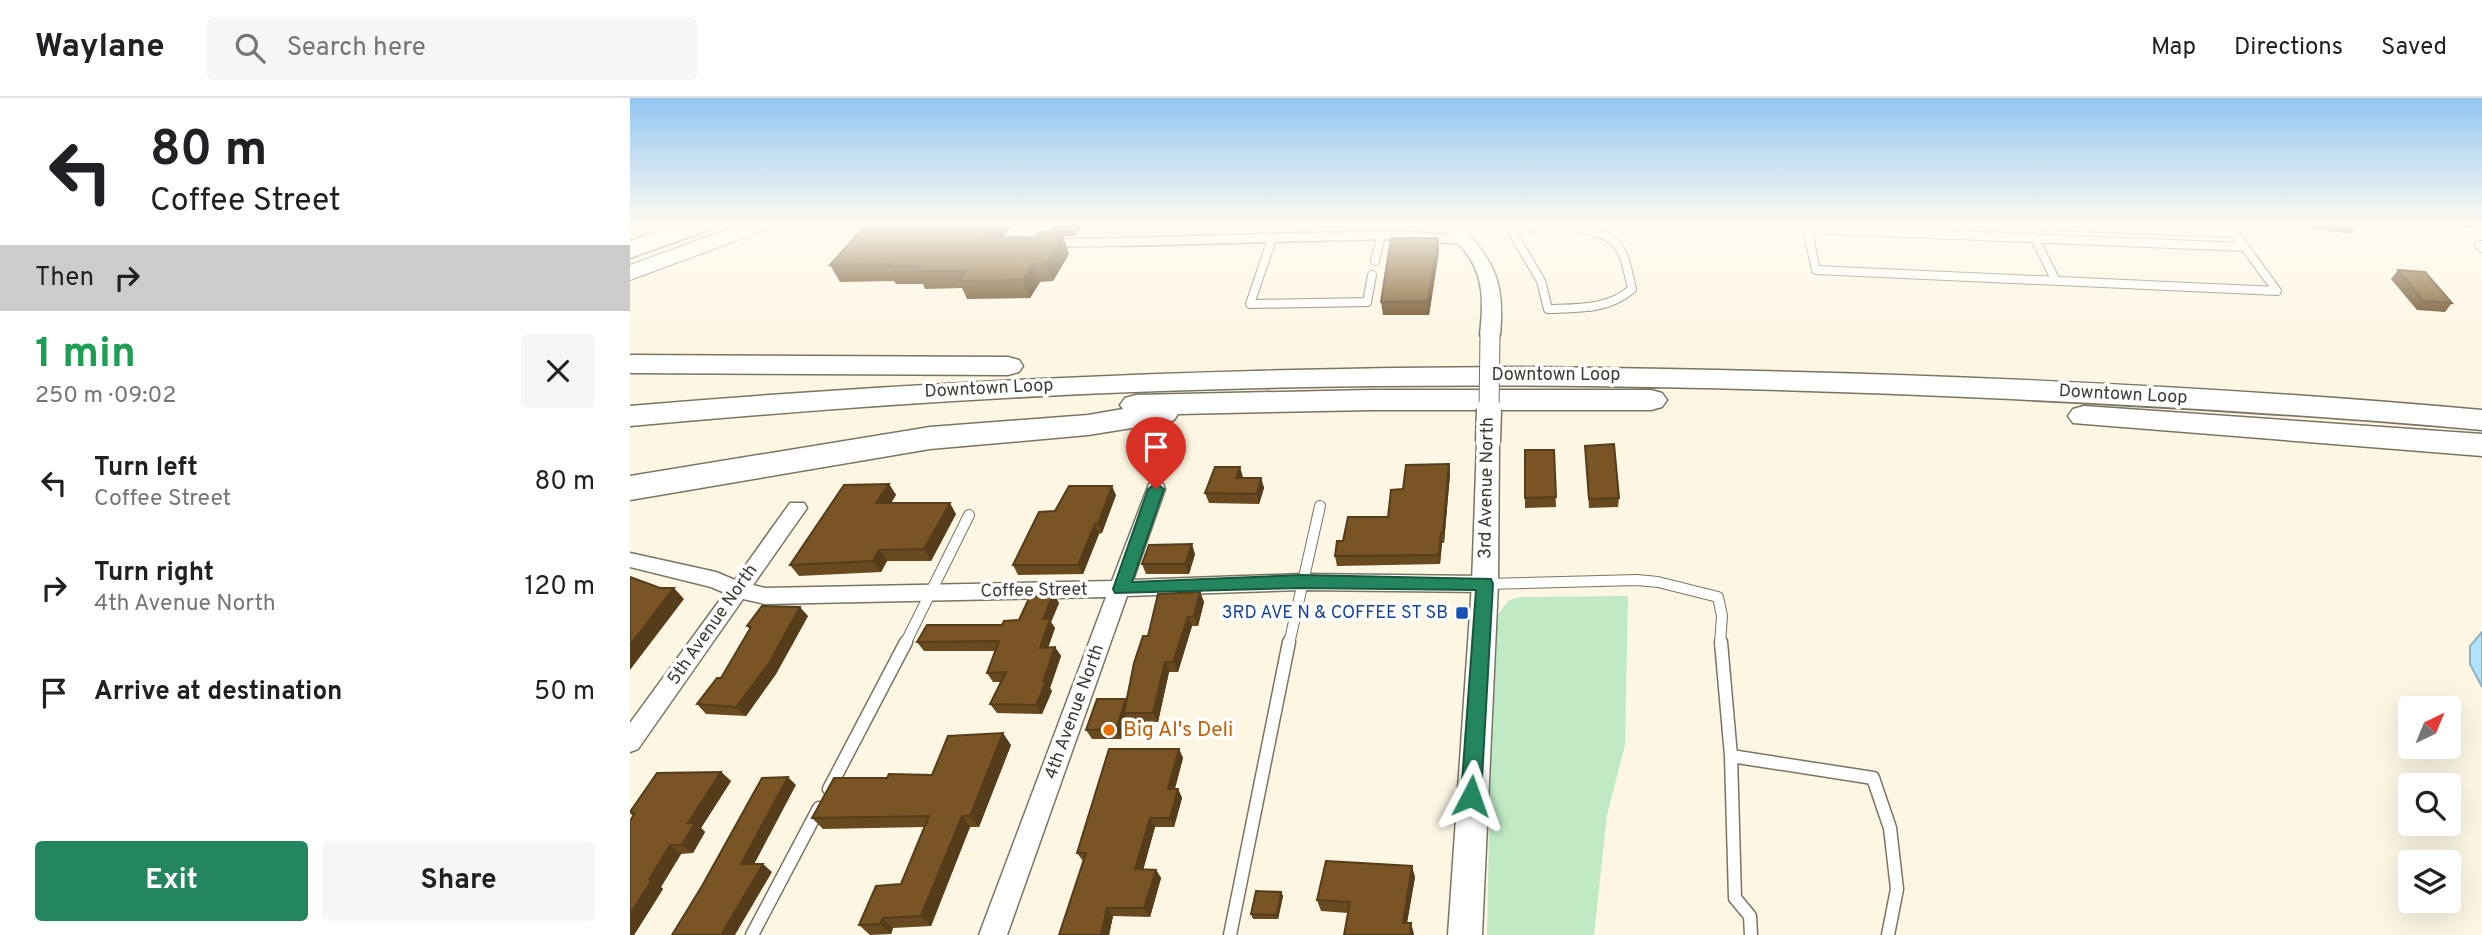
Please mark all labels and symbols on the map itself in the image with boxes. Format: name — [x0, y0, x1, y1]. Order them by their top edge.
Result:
street label: Downtown Loop — [1492, 364, 1620, 387]
street label: Downtown Loop — [924, 374, 1054, 404]
street label: Downtown Loop — [2058, 380, 2188, 410]
pin — [1126, 417, 1186, 489]
street label: 3rd Avenue North — [1474, 417, 1500, 559]
street label: 5th Avenue North — [663, 560, 763, 690]
street label: Coffee Street — [980, 579, 1088, 603]
place label: 3RD AVE N & COFFEE ST SB — [1222, 602, 1448, 625]
marker: 3RD AVE N & COFFEE ST SB — [1454, 605, 1470, 621]
street label: 4th Avenue North — [1040, 641, 1110, 783]
north arrow — [2398, 696, 2460, 760]
place label: Big Al's Deli — [1123, 717, 1233, 744]
marker: Big Al's Deli — [1101, 722, 1117, 738]
position arrow — [1434, 759, 1508, 833]

